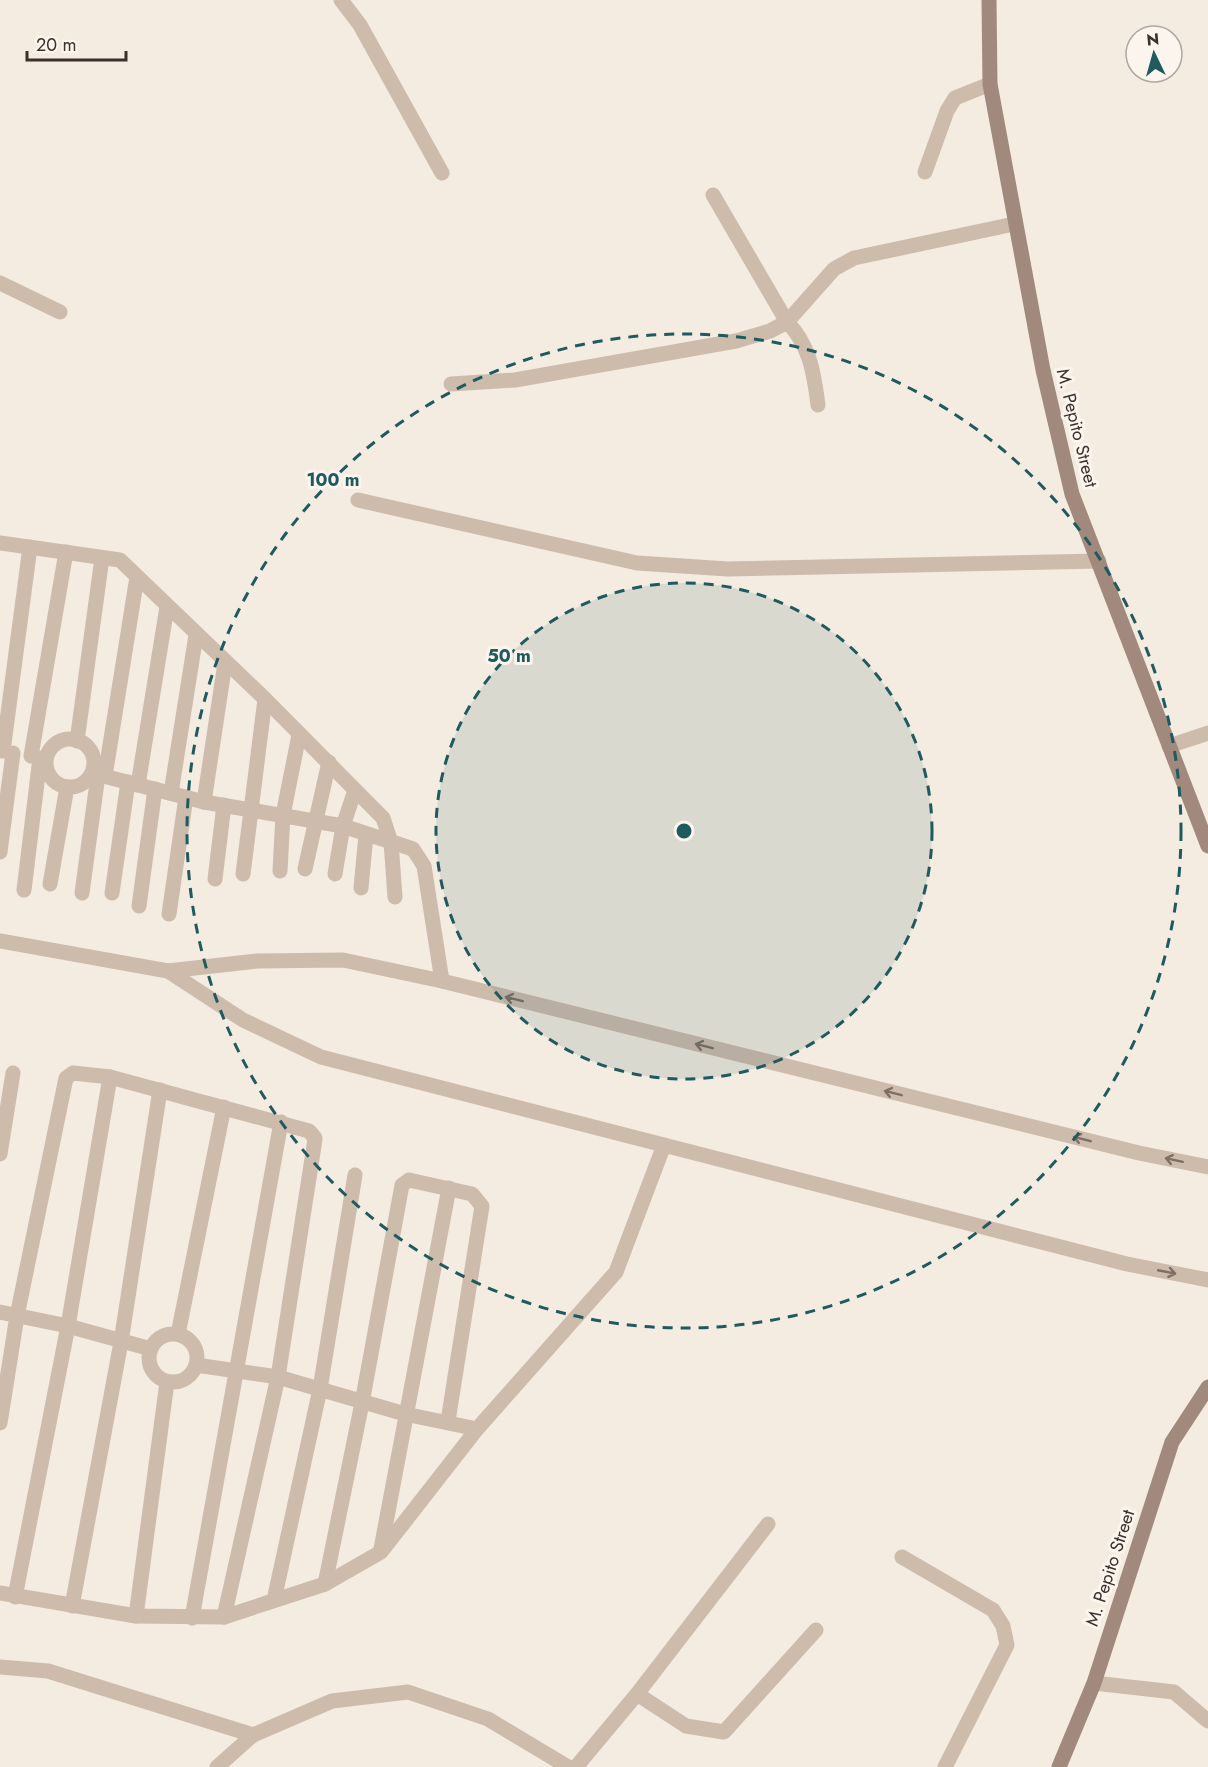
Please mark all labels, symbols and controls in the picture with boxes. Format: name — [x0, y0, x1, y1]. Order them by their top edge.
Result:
scale bar — [27, 24, 126, 62]
north arrow — [1124, 24, 1184, 84]
text: N — [1145, 28, 1160, 52]
text: 20 m — [36, 32, 76, 58]
street label: M. Pepito Street — [1050, 366, 1104, 491]
text: 100 m — [306, 467, 360, 493]
text: 50 m — [487, 643, 531, 669]
centre of rings — [674, 821, 694, 841]
one-way arrow — [505, 993, 524, 1005]
one-way arrow — [694, 1039, 713, 1051]
one-way arrow — [884, 1086, 903, 1098]
one-way arrow — [1073, 1133, 1092, 1145]
one-way arrow — [1164, 1154, 1184, 1165]
one-way arrow — [1157, 1267, 1177, 1278]
street label: M. Pepito Street — [1079, 1506, 1141, 1630]

